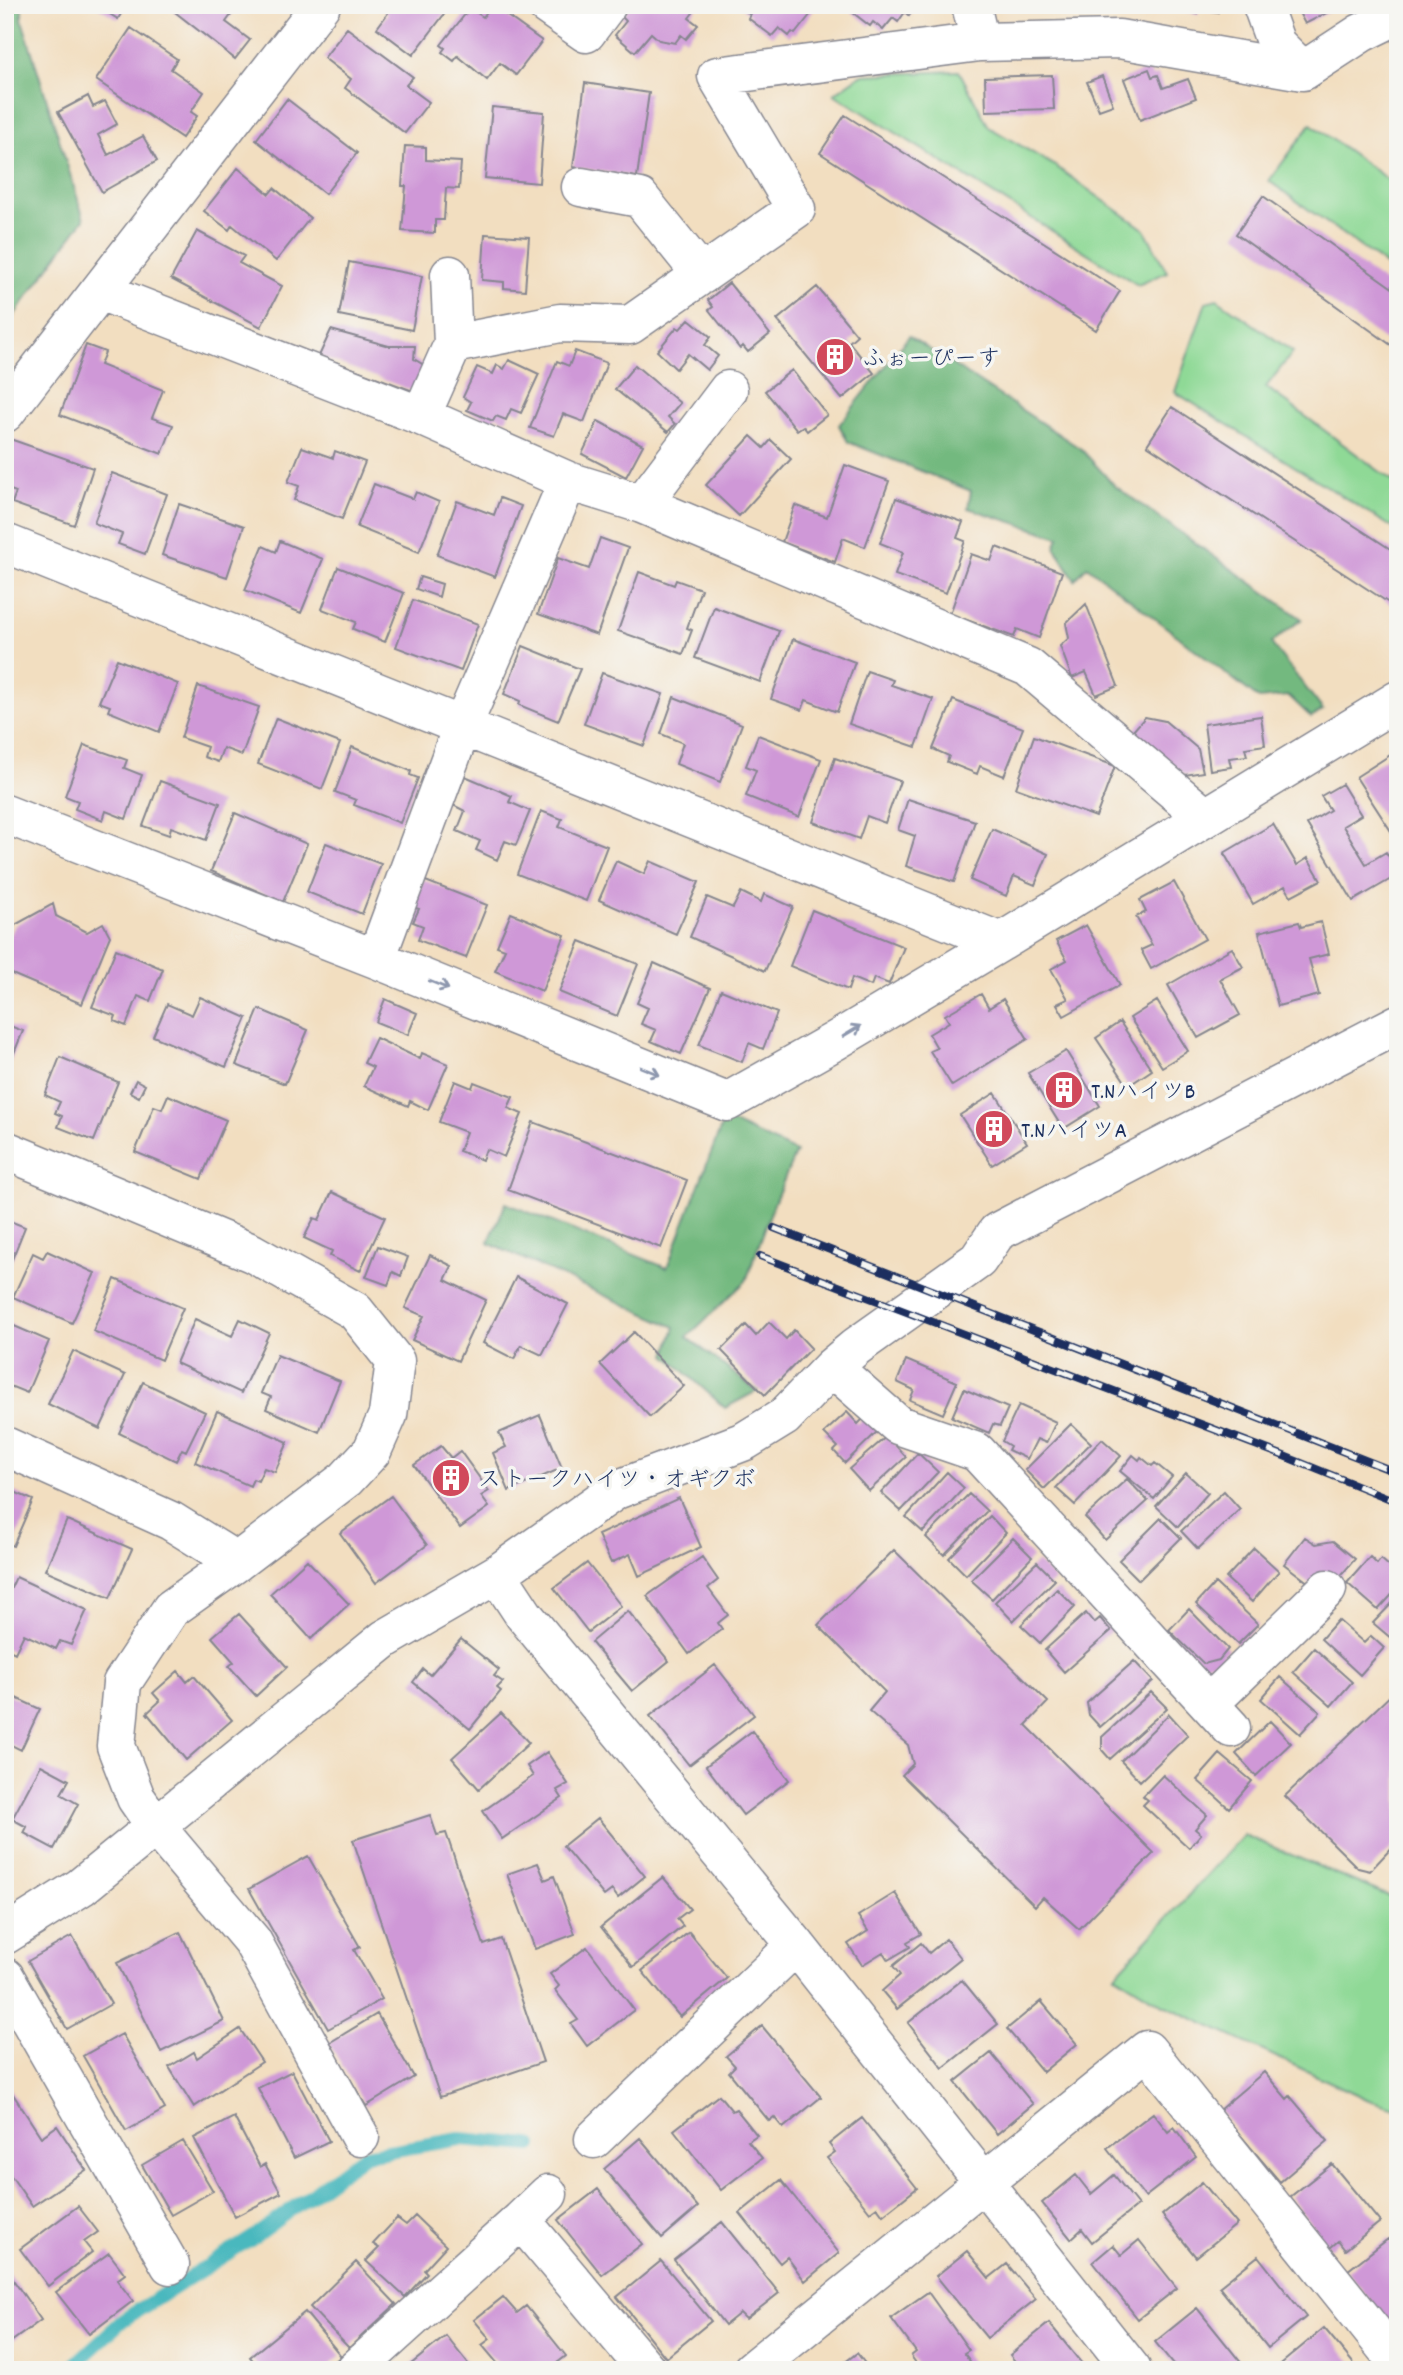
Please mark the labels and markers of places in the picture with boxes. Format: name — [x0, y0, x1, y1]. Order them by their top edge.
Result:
building icon: ふぉーぴーす — [814, 336, 856, 378]
place label: ふぉーぴーす — [862, 344, 1000, 377]
building icon: T.NハイツB — [1043, 1069, 1085, 1111]
place label: T.NハイツB — [1091, 1077, 1195, 1110]
building icon: T.NハイツA — [973, 1108, 1015, 1150]
place label: T.NハイツA — [1021, 1116, 1127, 1149]
building icon: ストークハイツ・オギクボ — [430, 1457, 472, 1499]
place label: ストークハイツ・オギクボ — [478, 1465, 755, 1498]

